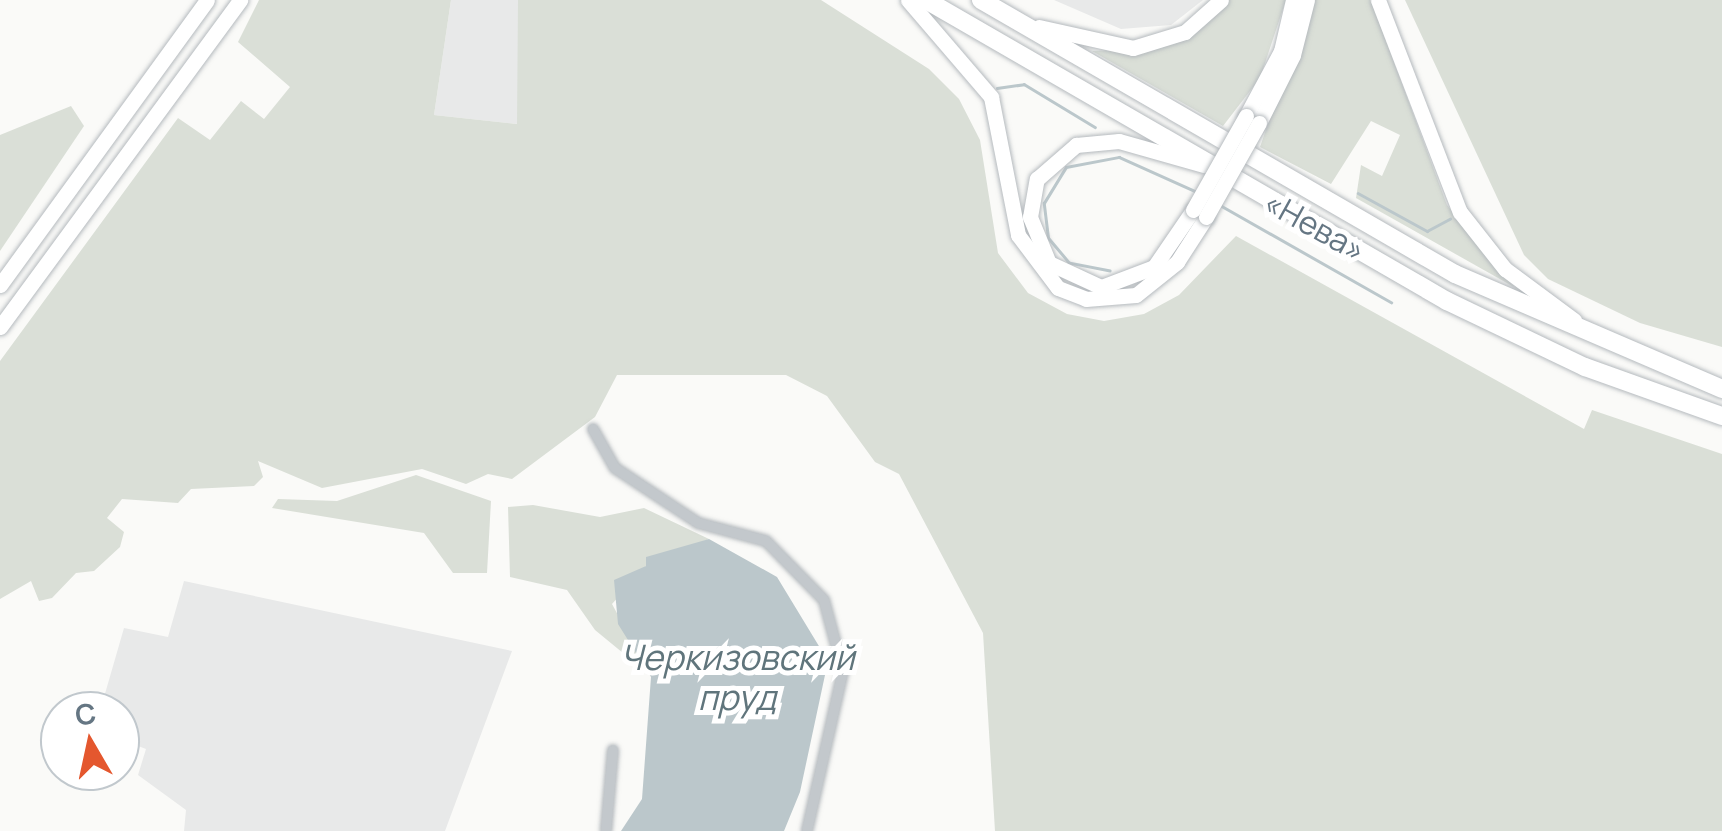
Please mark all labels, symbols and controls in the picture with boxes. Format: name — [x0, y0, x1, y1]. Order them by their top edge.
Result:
street label: «Нева» — [1258, 183, 1372, 269]
water label: Черкизовский пруд — [620, 636, 854, 718]
north arrow — [40, 691, 140, 791]
text: С — [72, 693, 99, 734]

